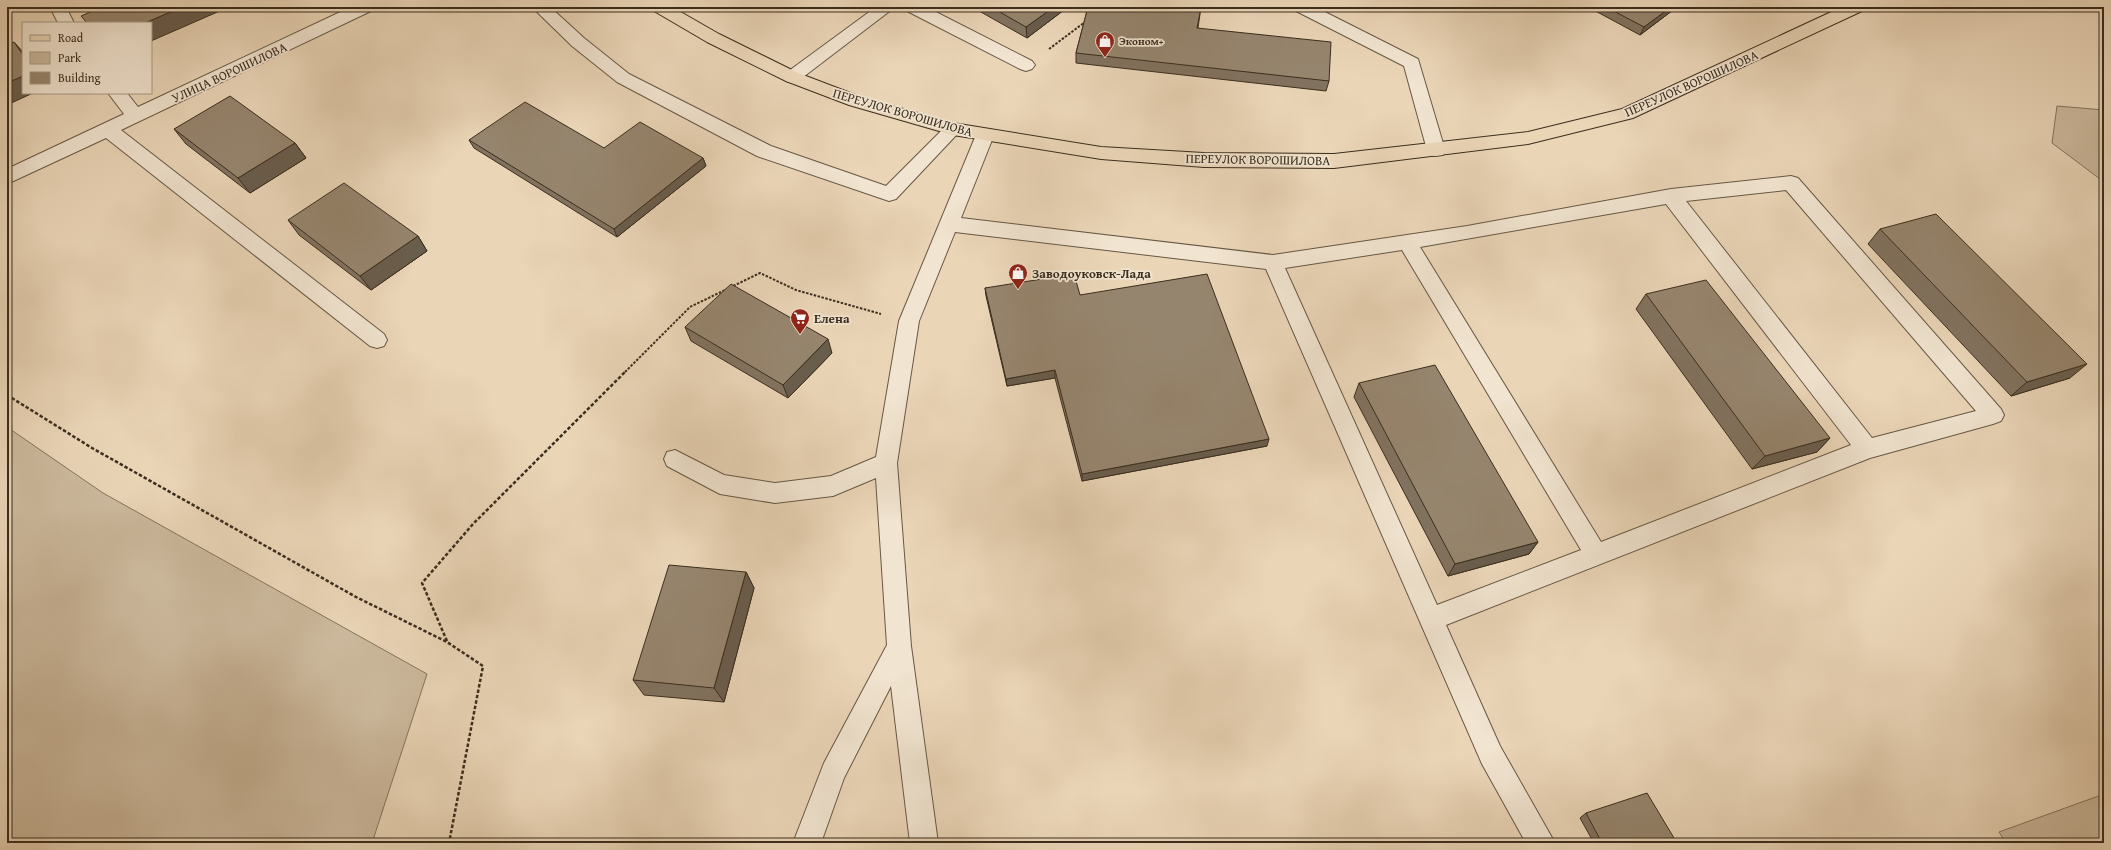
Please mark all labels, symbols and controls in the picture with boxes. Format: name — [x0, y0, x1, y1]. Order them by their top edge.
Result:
legend — [22, 22, 152, 94]
text: Road — [58, 29, 84, 46]
shop icon: Эконом+ — [1094, 30, 1116, 58]
place label: Эконом+ — [1119, 33, 1164, 49]
street label: УЛИЦА ВОРОШИЛОВА — [168, 37, 290, 108]
street label: ПЕРЕУЛОК ВОРОШИЛОВА — [1621, 45, 1761, 122]
text: Park — [58, 49, 82, 66]
text: Building — [58, 69, 101, 86]
street label: ПЕРЕУЛОК ВОРОШИЛОВА — [831, 83, 975, 142]
street label: ПЕРЕУЛОК ВОРОШИЛОВА — [1186, 149, 1331, 170]
shop icon: Заводоуковск-Лада — [1007, 262, 1029, 290]
place label: Заводоуковск-Лада — [1032, 264, 1151, 283]
supermarket icon: Елена — [789, 307, 811, 335]
place label: Елена — [814, 309, 850, 328]

